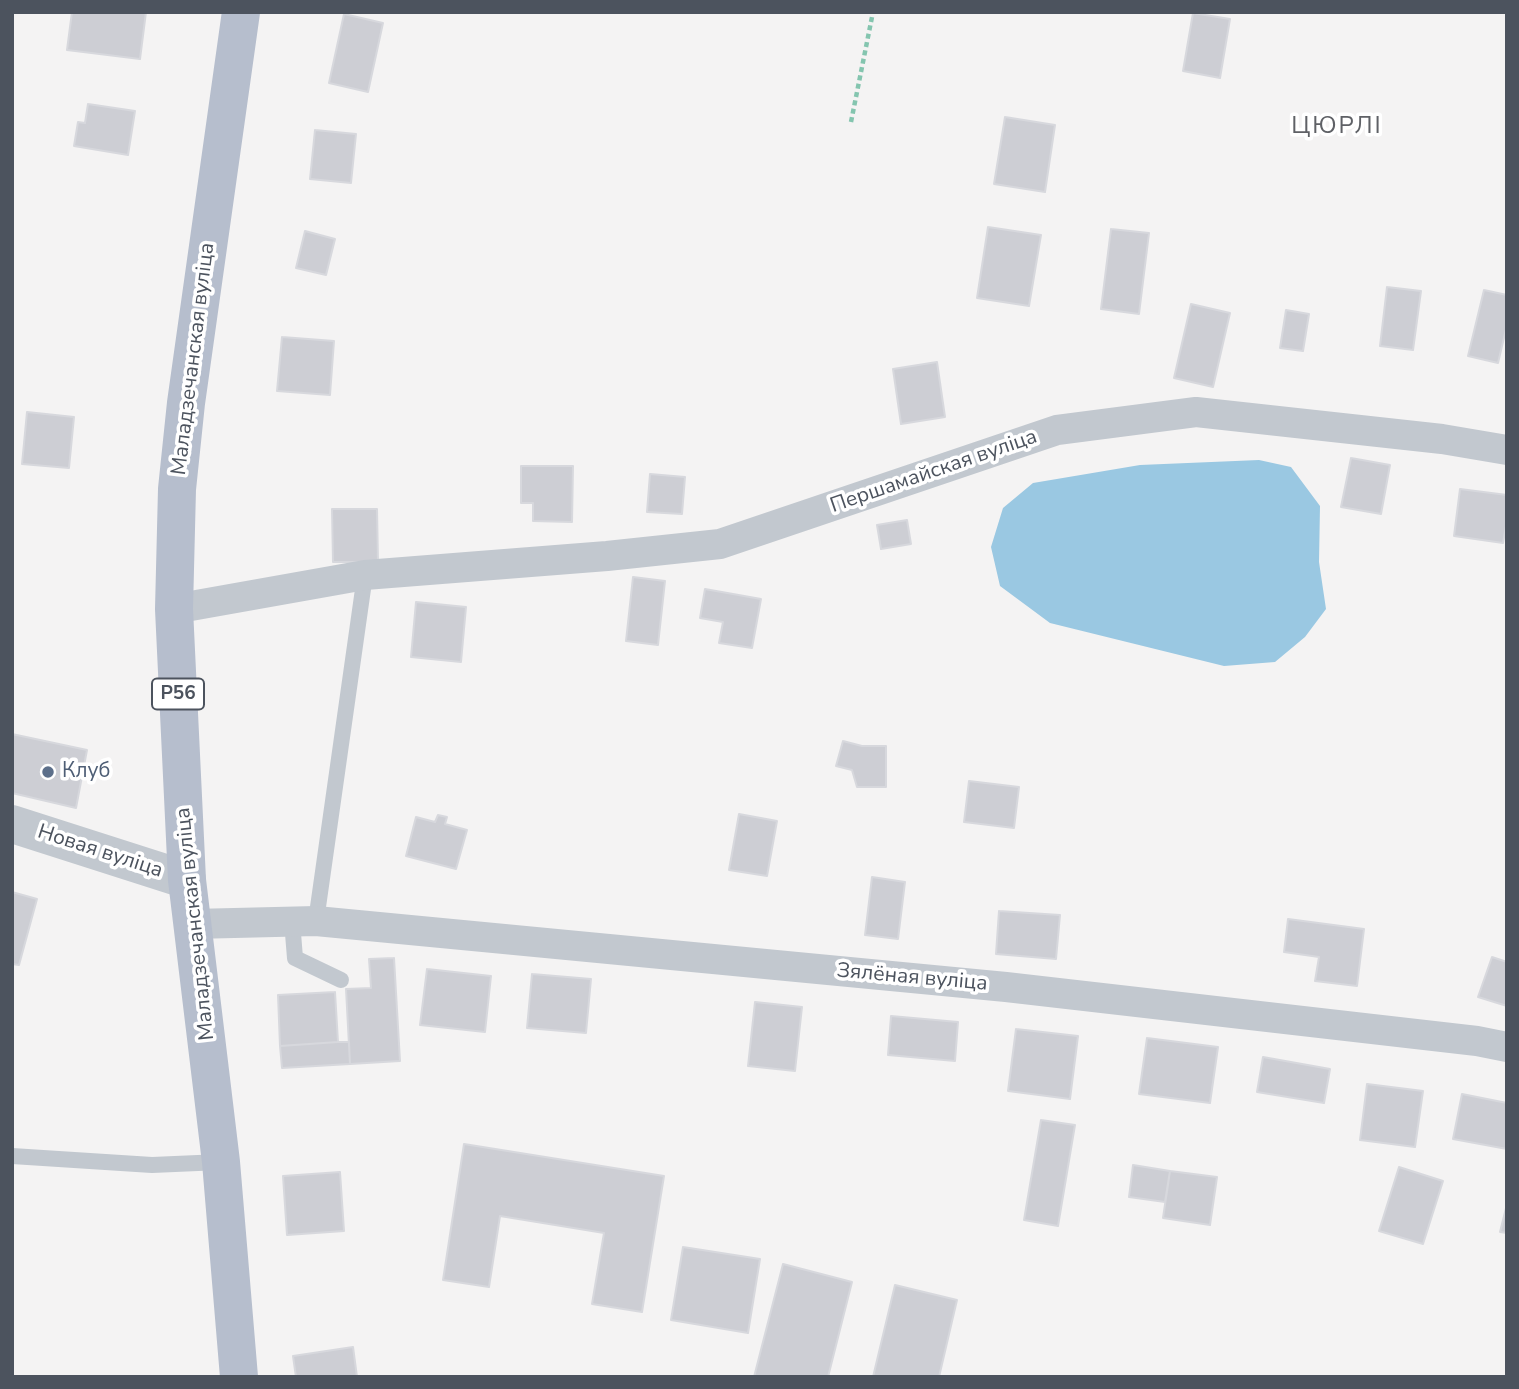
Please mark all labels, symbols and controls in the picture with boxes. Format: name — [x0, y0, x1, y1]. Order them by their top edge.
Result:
district label: ЦЮРЛІ — [1292, 113, 1382, 141]
street label: Маладзечанская вуліца — [167, 241, 221, 477]
street label: Першамайская вуліца — [827, 425, 1041, 519]
road number: Р56 — [152, 678, 204, 709]
place label: Клуб — [62, 759, 110, 785]
marker: Клуб — [40, 764, 56, 780]
street label: Маладзечанская вуліца — [171, 806, 221, 1042]
street label: Новая вуліца — [34, 820, 166, 884]
street label: Зялёная вуліца — [835, 959, 989, 997]

